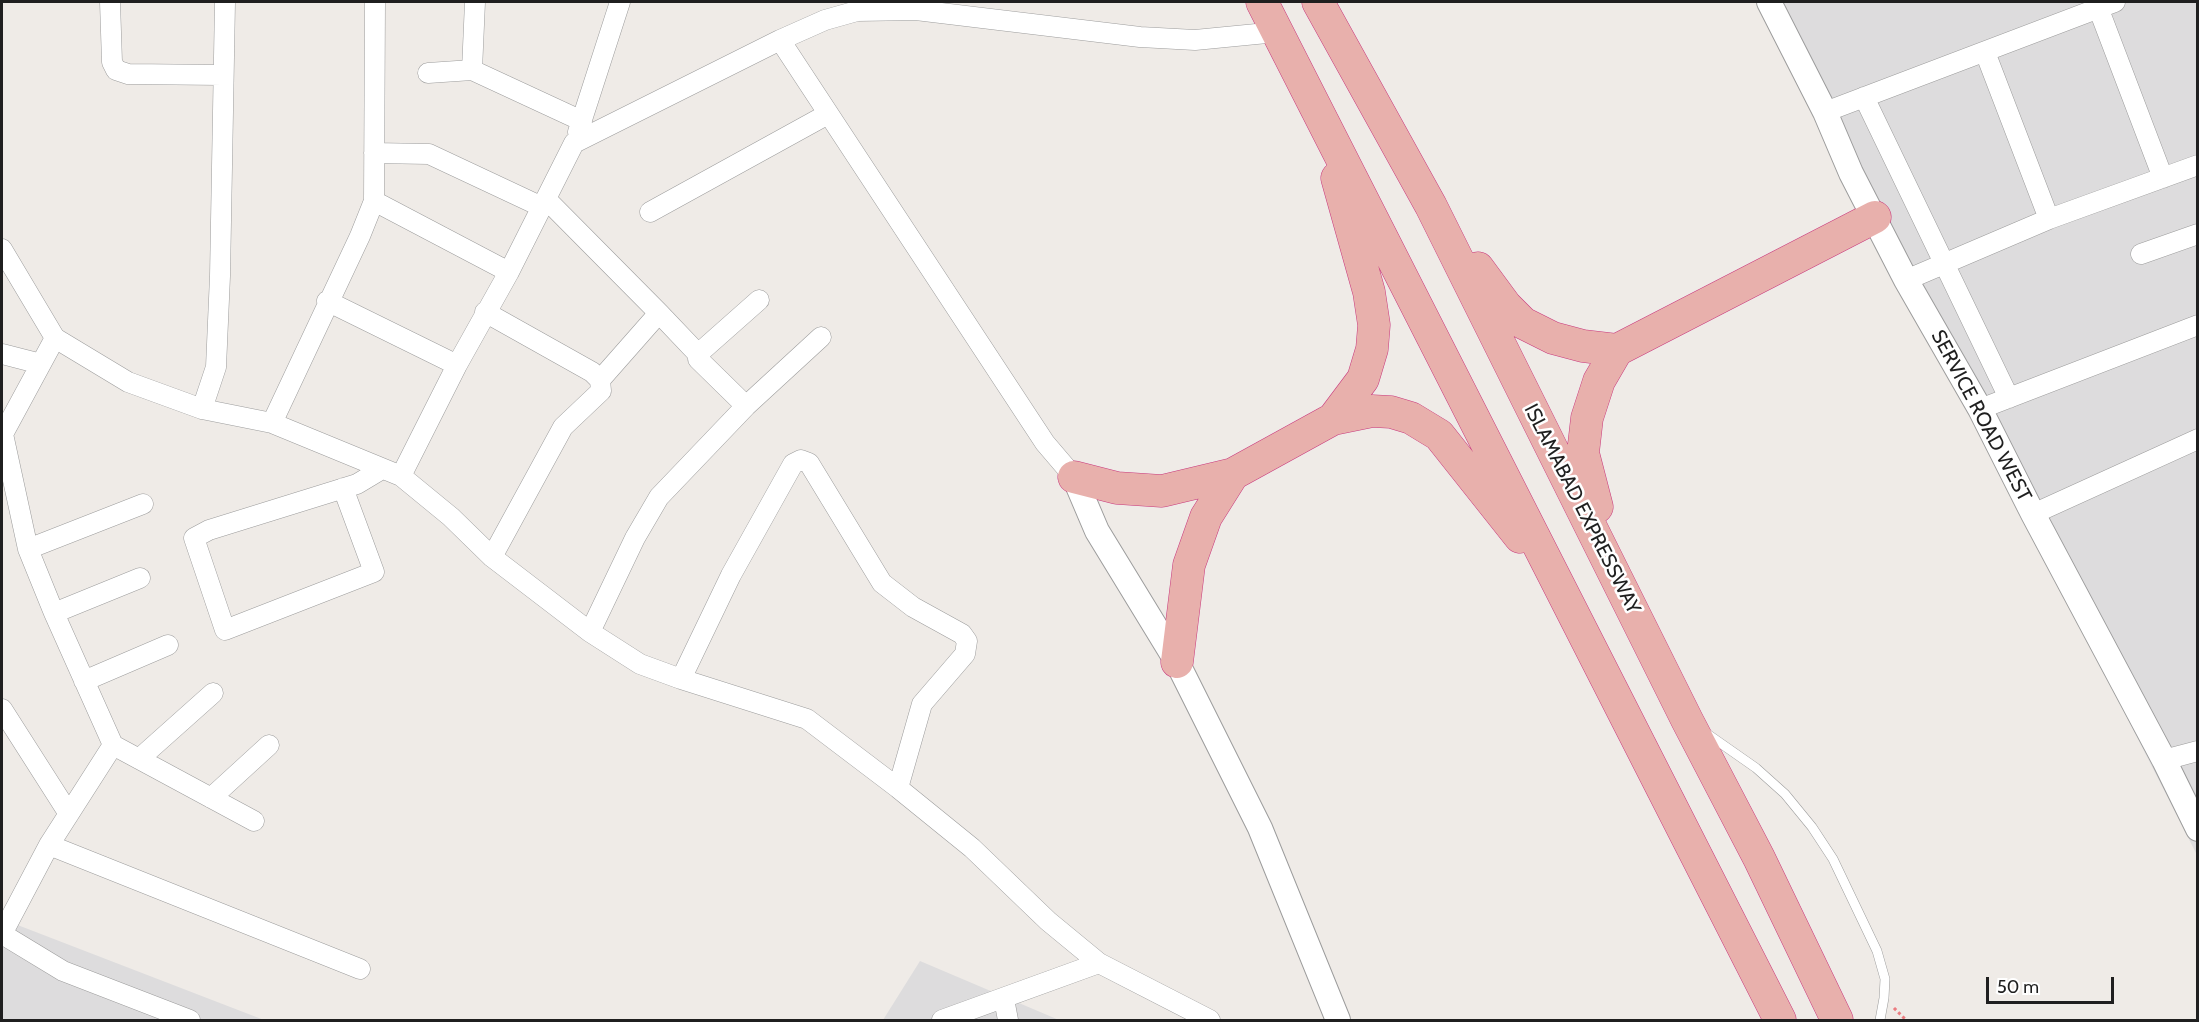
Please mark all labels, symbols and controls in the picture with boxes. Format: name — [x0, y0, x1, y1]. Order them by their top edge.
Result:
street label: SERVICE ROAD WEST — [1926, 326, 2036, 506]
street label: ISLAMABAD EXPRESSWAY — [1519, 400, 1645, 618]
scale bar — [1989, 965, 2116, 1003]
text: 50 m — [1997, 976, 2039, 998]

